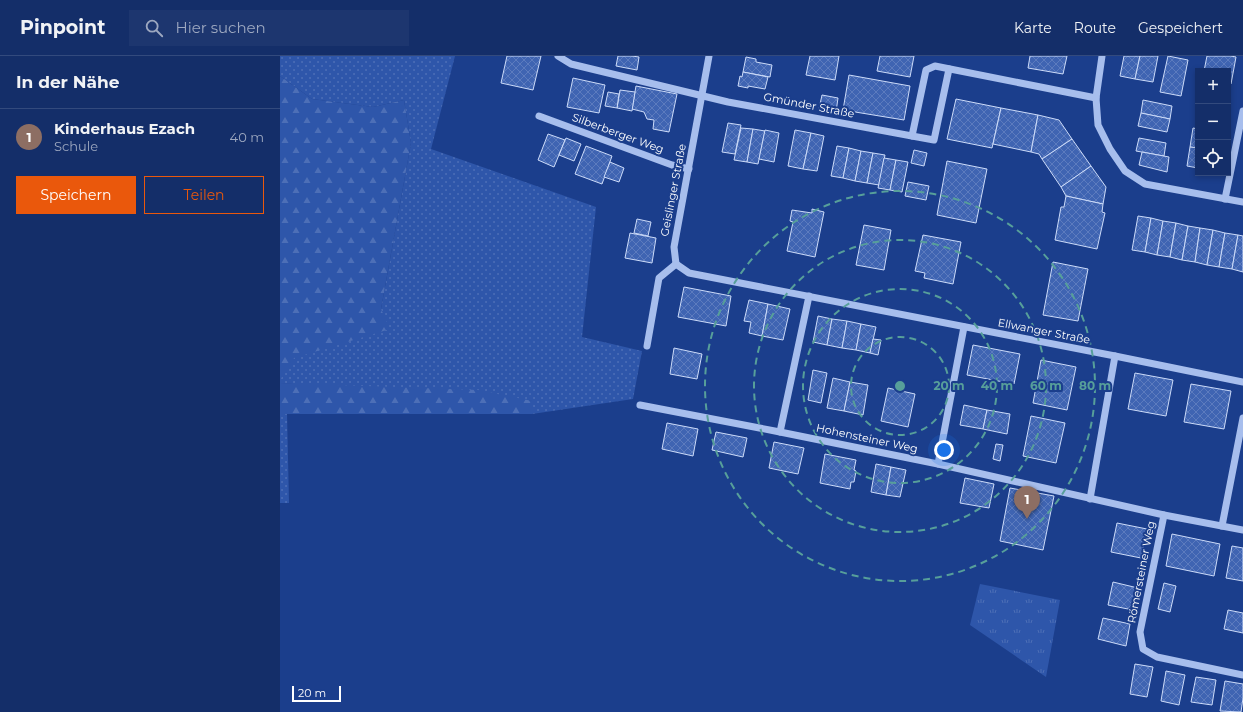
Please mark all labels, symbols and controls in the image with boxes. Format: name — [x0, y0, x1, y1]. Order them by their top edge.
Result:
search box — [129, 10, 409, 46]
text: Pinpoint — [20, 16, 105, 39]
icon: search — [143, 17, 165, 39]
text: Hier suchen — [175, 18, 266, 37]
text: Karte — [1014, 19, 1052, 37]
text: Route — [1074, 19, 1116, 37]
text: Gespeichert — [1138, 19, 1223, 37]
map controls — [1195, 68, 1231, 176]
button: + — [1195, 68, 1231, 104]
text: In der Nähe — [16, 72, 120, 92]
street label: Gmünder Straße — [762, 89, 856, 121]
button: − — [1195, 104, 1231, 140]
street label: Silberberger Weg — [570, 110, 666, 156]
text: Kinderhaus Ezach — [54, 119, 195, 138]
text: 1 — [26, 129, 32, 145]
text: 40 m — [230, 129, 264, 145]
text: Schule — [54, 138, 98, 154]
button: locate — [1195, 140, 1231, 176]
street label: Geislinger Straße — [657, 142, 689, 237]
button: Speichern — [16, 176, 136, 214]
button: Teilen — [144, 176, 264, 214]
street label: Ellwanger Straße — [997, 315, 1092, 347]
text: 20 m — [933, 378, 965, 393]
text: 40 m — [981, 378, 1013, 393]
text: 60 m — [1030, 378, 1062, 393]
text: 80 m — [1079, 378, 1111, 393]
centre of rings — [893, 379, 907, 393]
street label: Hohensteiner Weg — [815, 420, 919, 456]
your location — [934, 440, 954, 460]
pin: 1 — [1014, 486, 1040, 519]
street label: Römersteiner Weg — [1124, 520, 1158, 624]
scale bar — [292, 684, 341, 703]
text: 20 m — [298, 686, 326, 700]

